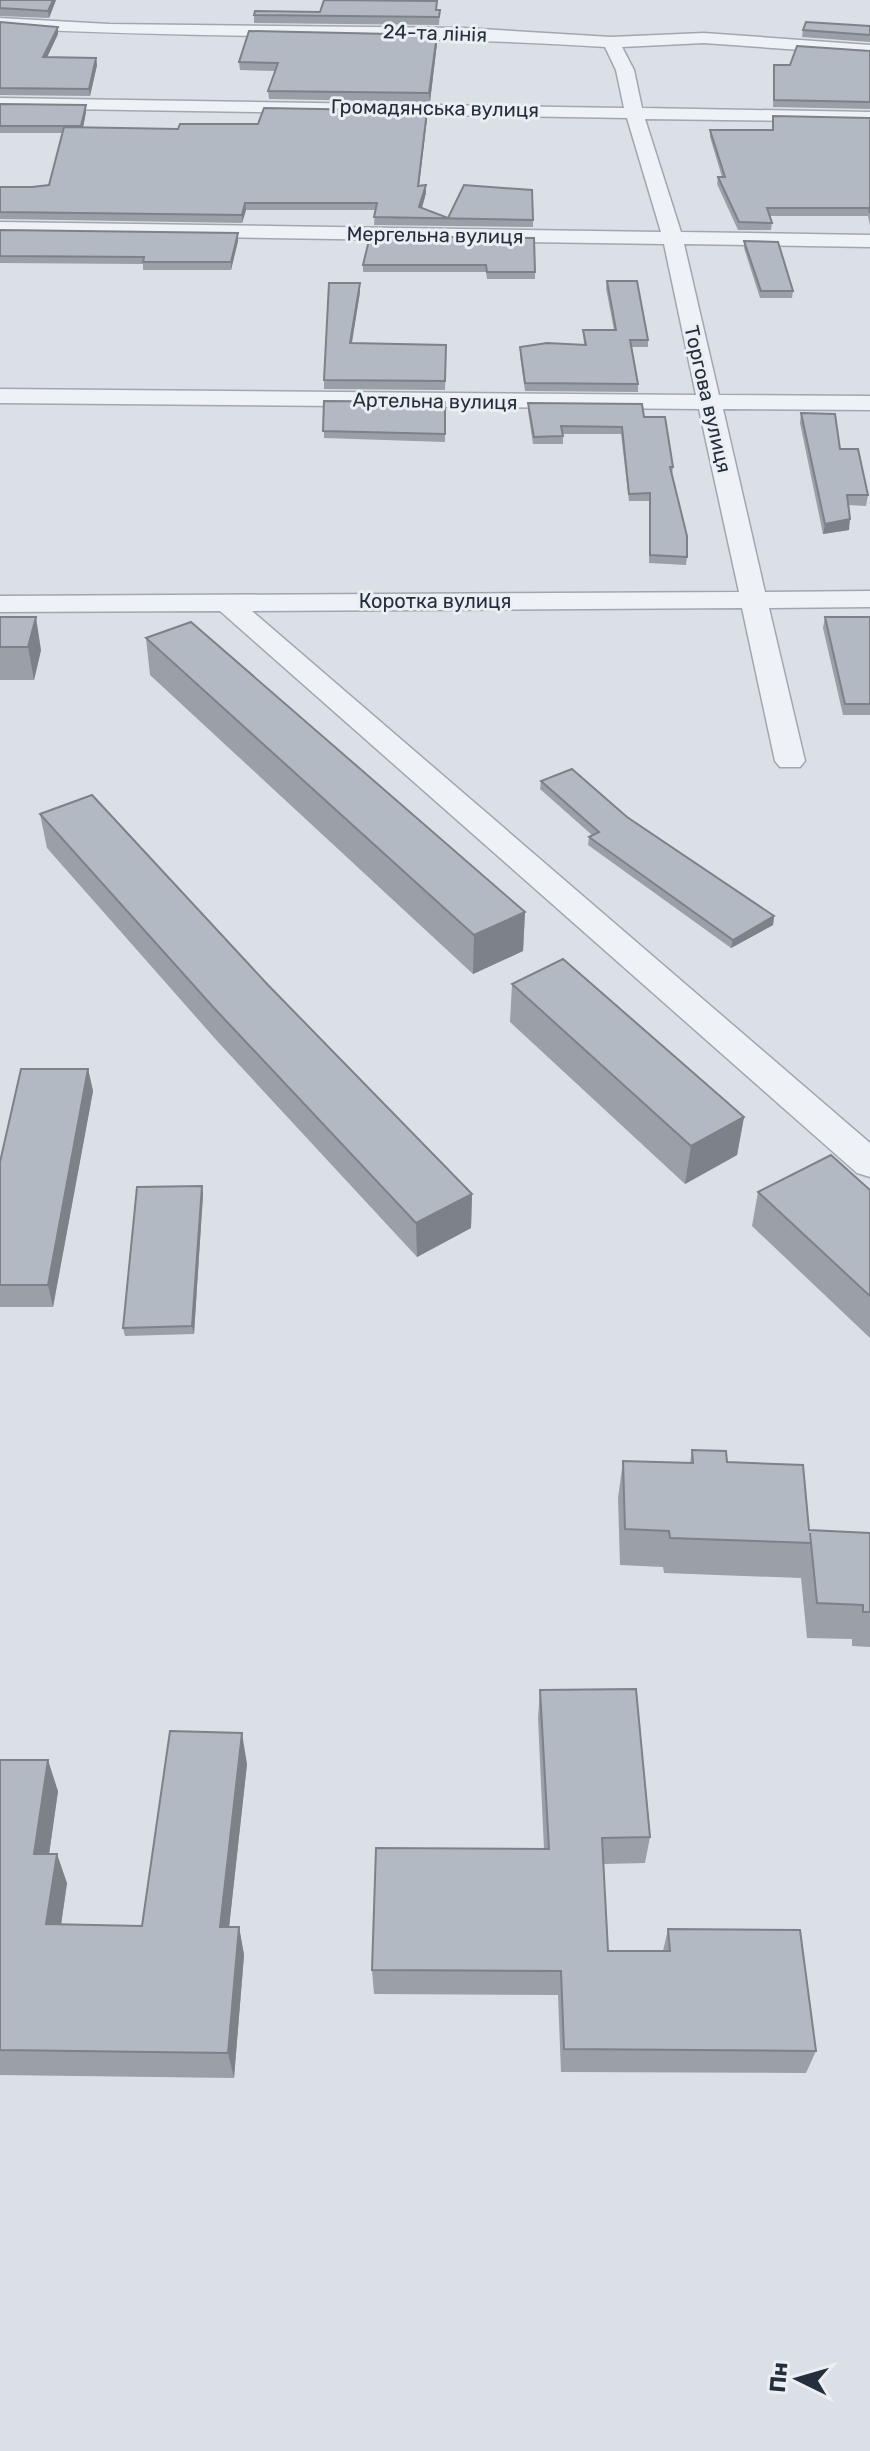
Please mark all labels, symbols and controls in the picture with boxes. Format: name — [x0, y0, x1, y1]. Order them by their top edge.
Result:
street label: 24-та лінія — [383, 19, 487, 47]
street label: Громадянська вулиця — [331, 94, 539, 122]
street label: Мергельна вулиця — [346, 221, 524, 249]
street label: Торгова вулиця — [679, 323, 737, 475]
street label: Артельна вулиця — [352, 388, 518, 414]
street label: Коротка вулиця — [359, 589, 511, 613]
north arrow — [758, 2339, 838, 2419]
text: Пн — [764, 2361, 793, 2394]

